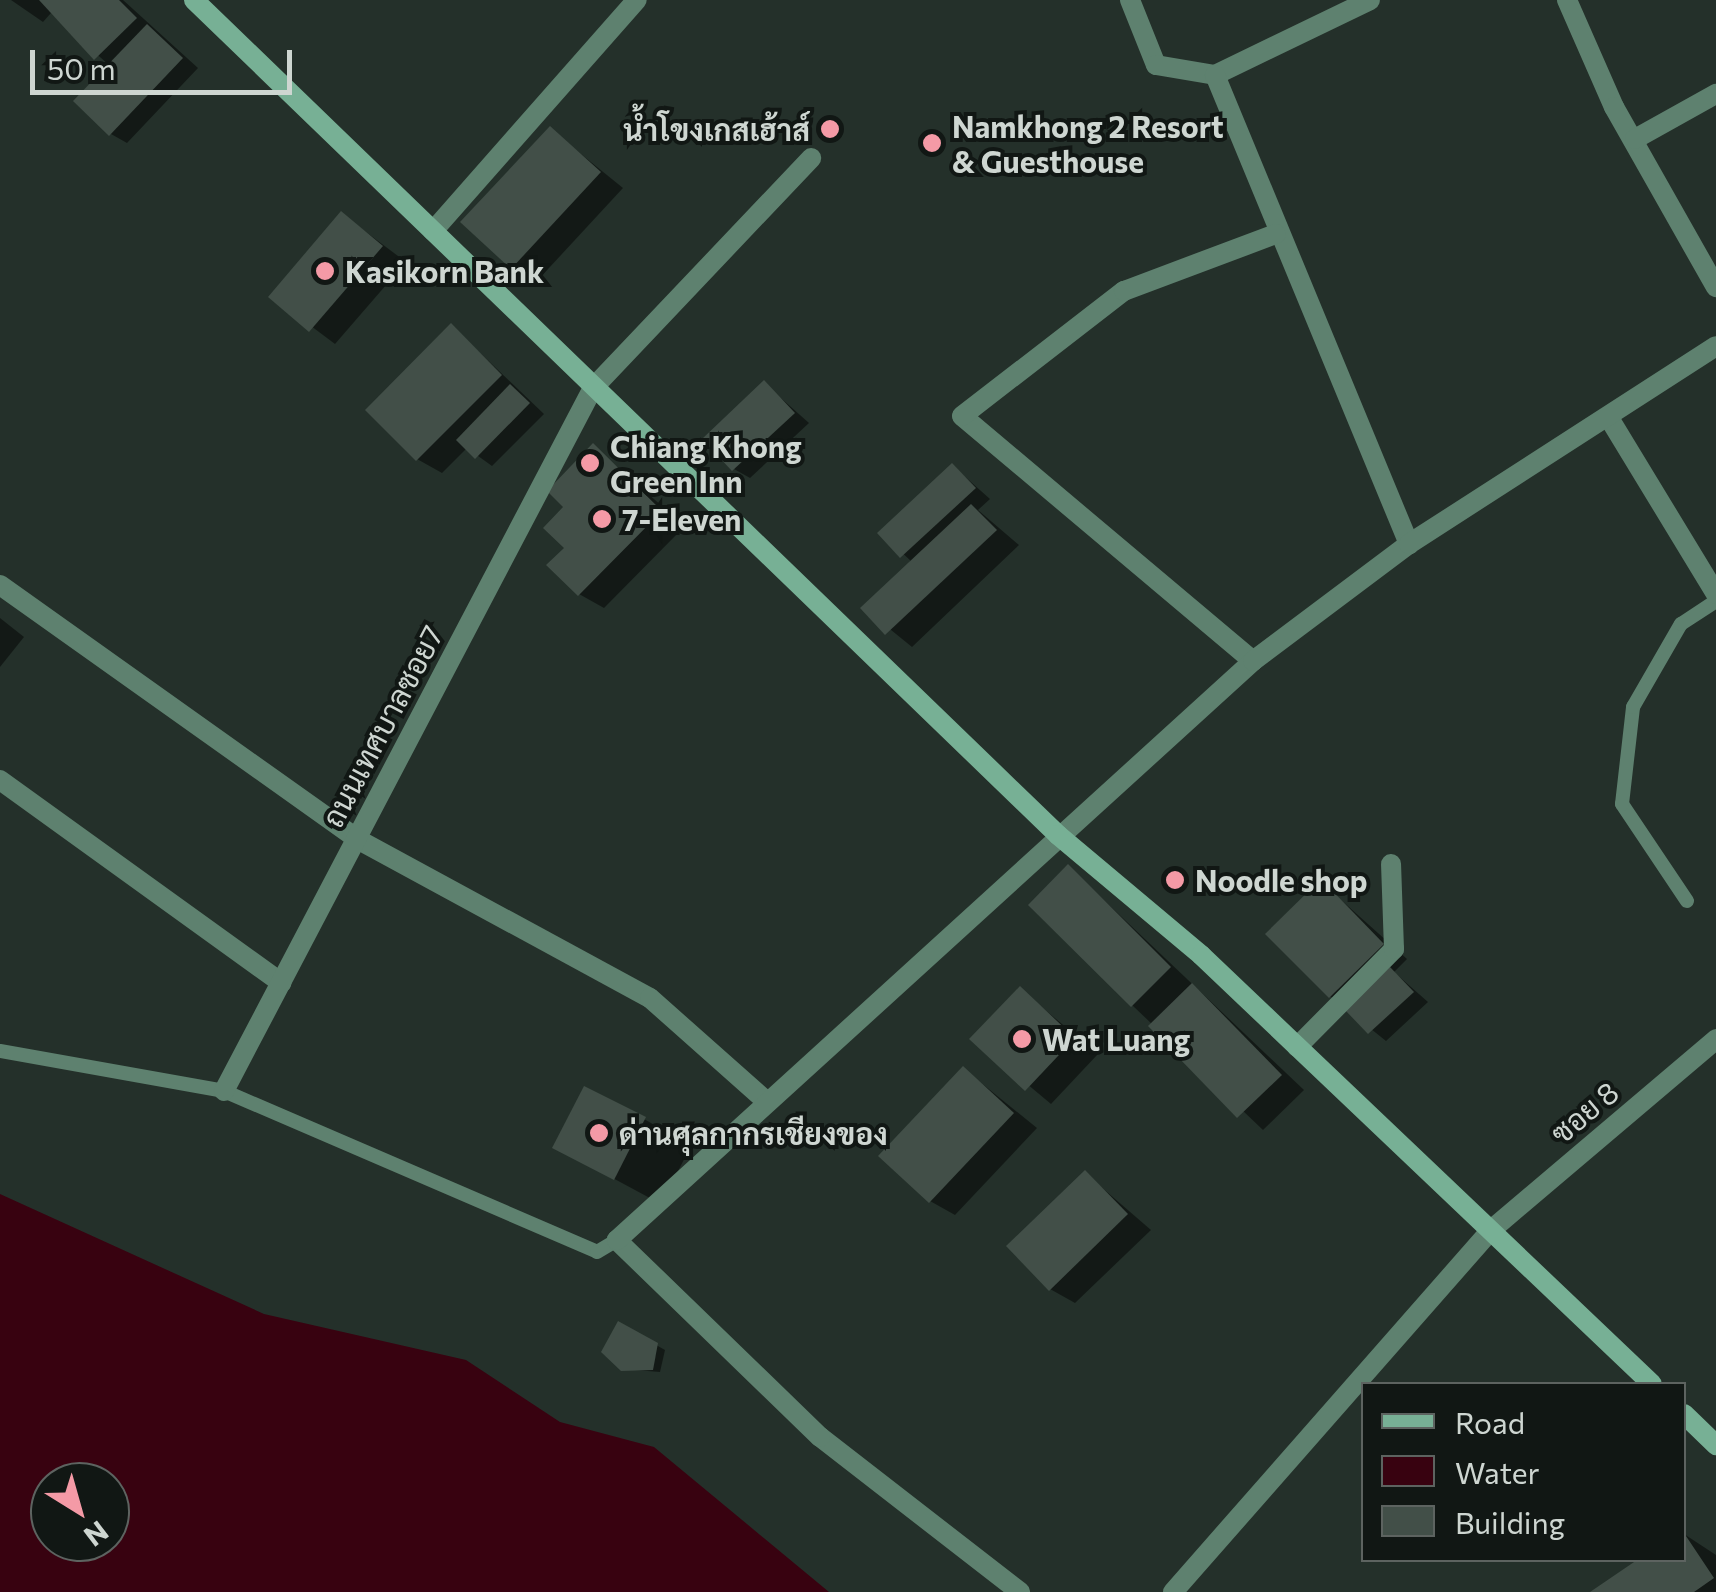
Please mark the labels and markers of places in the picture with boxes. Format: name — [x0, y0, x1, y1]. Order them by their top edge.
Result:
place label: Namkhong 2 Resort & Guesthouse — [952, 108, 1224, 178]
place label: น้ำโขงเกสเฮ้าส์ — [623, 111, 810, 147]
marker: น้ำโขงเกสเฮ้าส์ — [819, 118, 841, 140]
marker: Namkhong 2 Resort & Guesthouse — [921, 132, 943, 154]
place label: Kasikorn Bank — [345, 253, 544, 289]
marker: Kasikorn Bank — [314, 260, 336, 282]
place label: Chiang Khong Green Inn — [610, 428, 802, 498]
marker: Chiang Khong Green Inn — [579, 452, 601, 474]
place label: 7-Eleven — [622, 501, 741, 537]
marker: 7-Eleven — [591, 508, 613, 530]
place label: Noodle shop — [1195, 862, 1368, 898]
marker: Noodle shop — [1164, 869, 1186, 891]
place label: Wat Luang — [1042, 1021, 1190, 1057]
marker: Wat Luang — [1011, 1028, 1033, 1050]
place label: ด่านศุลกากรเชียงของ — [619, 1115, 888, 1151]
marker: ด่านศุลกากรเชียงของ — [588, 1122, 610, 1144]

